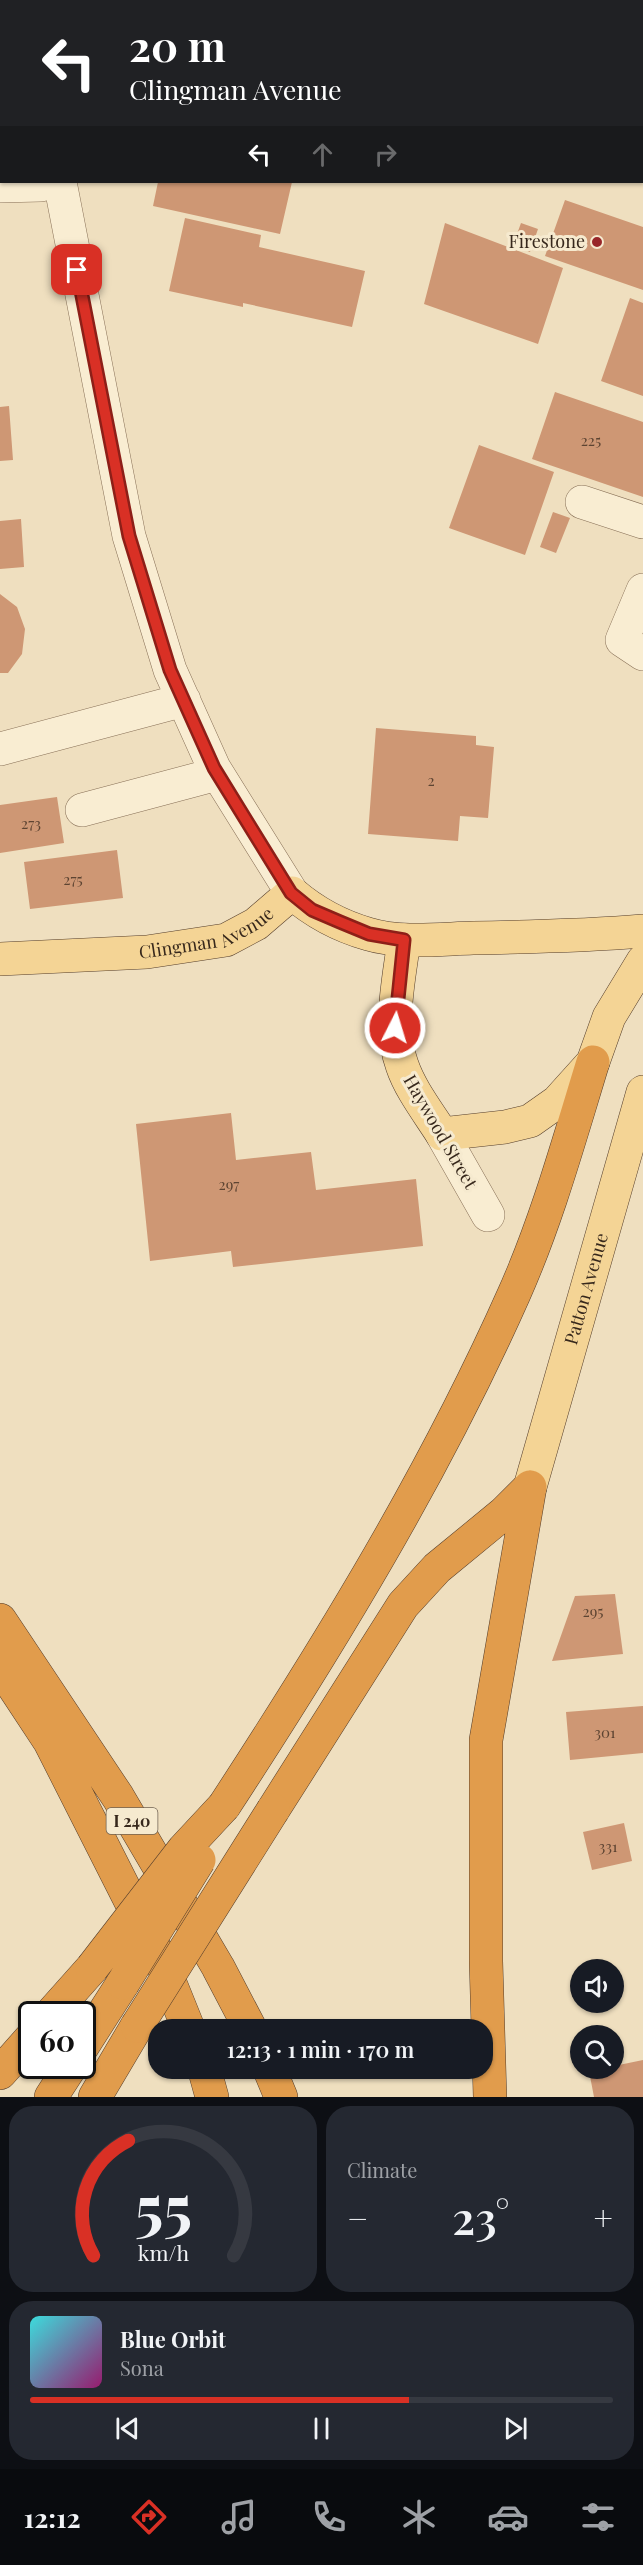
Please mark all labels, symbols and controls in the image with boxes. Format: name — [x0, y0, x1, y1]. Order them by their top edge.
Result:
text: 20 m — [129, 17, 226, 73]
icon: left — [30, 24, 108, 102]
text: Clingman Avenue — [129, 71, 342, 107]
icon: left — [243, 138, 276, 171]
icon: ahead — [306, 138, 339, 171]
icon: right — [369, 138, 402, 171]
place label: Firestone — [509, 229, 585, 253]
marker: Firestone — [590, 235, 604, 249]
pin — [51, 244, 102, 295]
icon: arrive — [60, 253, 93, 286]
house number: 225 — [581, 430, 601, 450]
house number: 2 — [427, 770, 435, 790]
house number: 273 — [21, 813, 41, 833]
house number: 275 — [63, 869, 83, 889]
street label: Clingman Avenue — [138, 901, 278, 963]
position arrow — [363, 996, 427, 1060]
street label: Haywood Street — [398, 1070, 484, 1194]
house number: 297 — [219, 1174, 239, 1194]
street label: Patton Avenue — [558, 1230, 613, 1347]
house number: 295 — [582, 1601, 604, 1621]
house number: 301 — [594, 1722, 616, 1742]
road number: I 240 — [106, 1808, 158, 1834]
house number: 331 — [598, 1836, 618, 1856]
map controls — [570, 1959, 624, 2079]
button: sound — [570, 1959, 624, 2013]
speed limit sign: 60 — [18, 2001, 96, 2079]
button: search — [570, 2025, 624, 2079]
text: 12:13 · 1 min · 170 m — [227, 2034, 414, 2064]
text: Climate — [347, 2156, 417, 2183]
text: 55 — [134, 2162, 192, 2246]
text: 23° — [452, 2186, 510, 2246]
text: − — [347, 2195, 368, 2239]
text: + — [594, 2195, 613, 2239]
text: km/h — [137, 2238, 189, 2266]
text: Blue Orbit — [120, 2324, 226, 2354]
text: Sona — [120, 2354, 164, 2381]
icon: previous — [111, 2412, 144, 2445]
icon: pause — [305, 2412, 338, 2445]
icon: next — [499, 2412, 532, 2445]
icon: directions — [128, 2496, 170, 2538]
icon: music — [218, 2496, 260, 2538]
icon: phone — [308, 2496, 350, 2538]
icon: climate — [398, 2496, 440, 2538]
icon: car — [487, 2496, 529, 2538]
icon: filters — [577, 2496, 619, 2538]
text: 12:12 — [24, 2499, 81, 2535]

